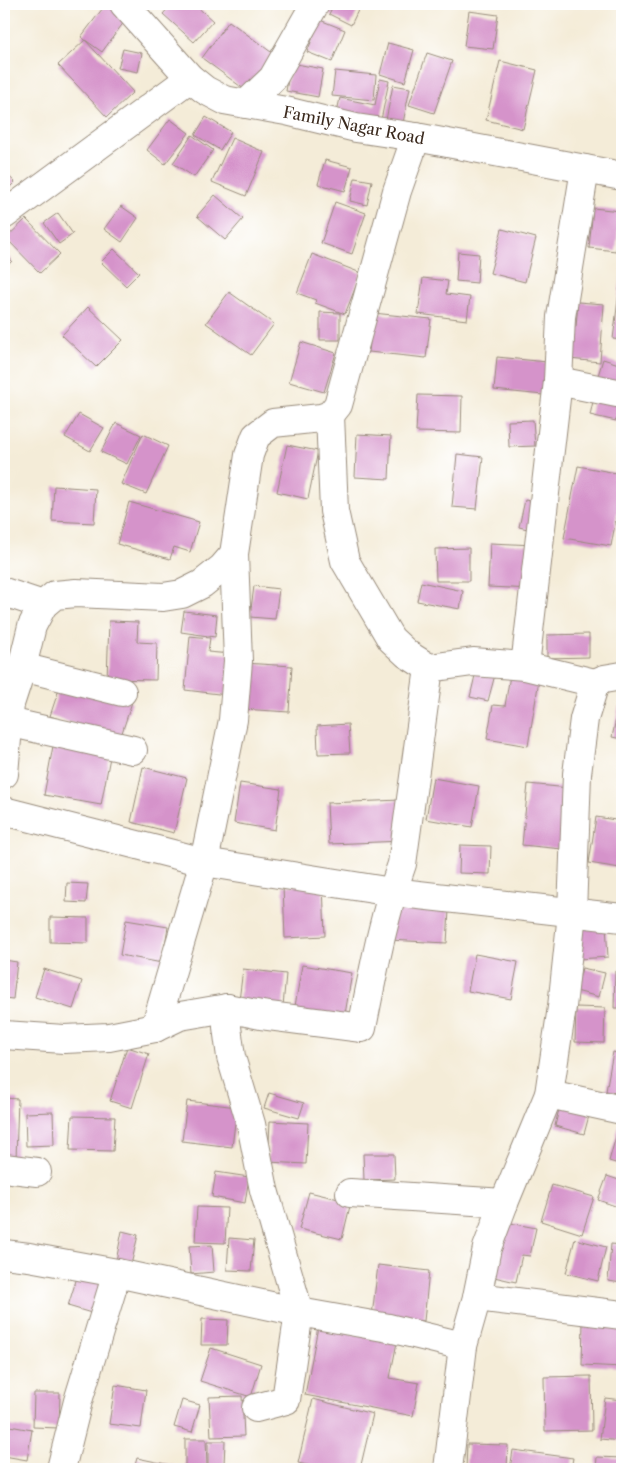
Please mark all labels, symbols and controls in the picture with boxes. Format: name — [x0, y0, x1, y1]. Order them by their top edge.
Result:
street label: Family Nagar Road — [282, 101, 427, 149]

